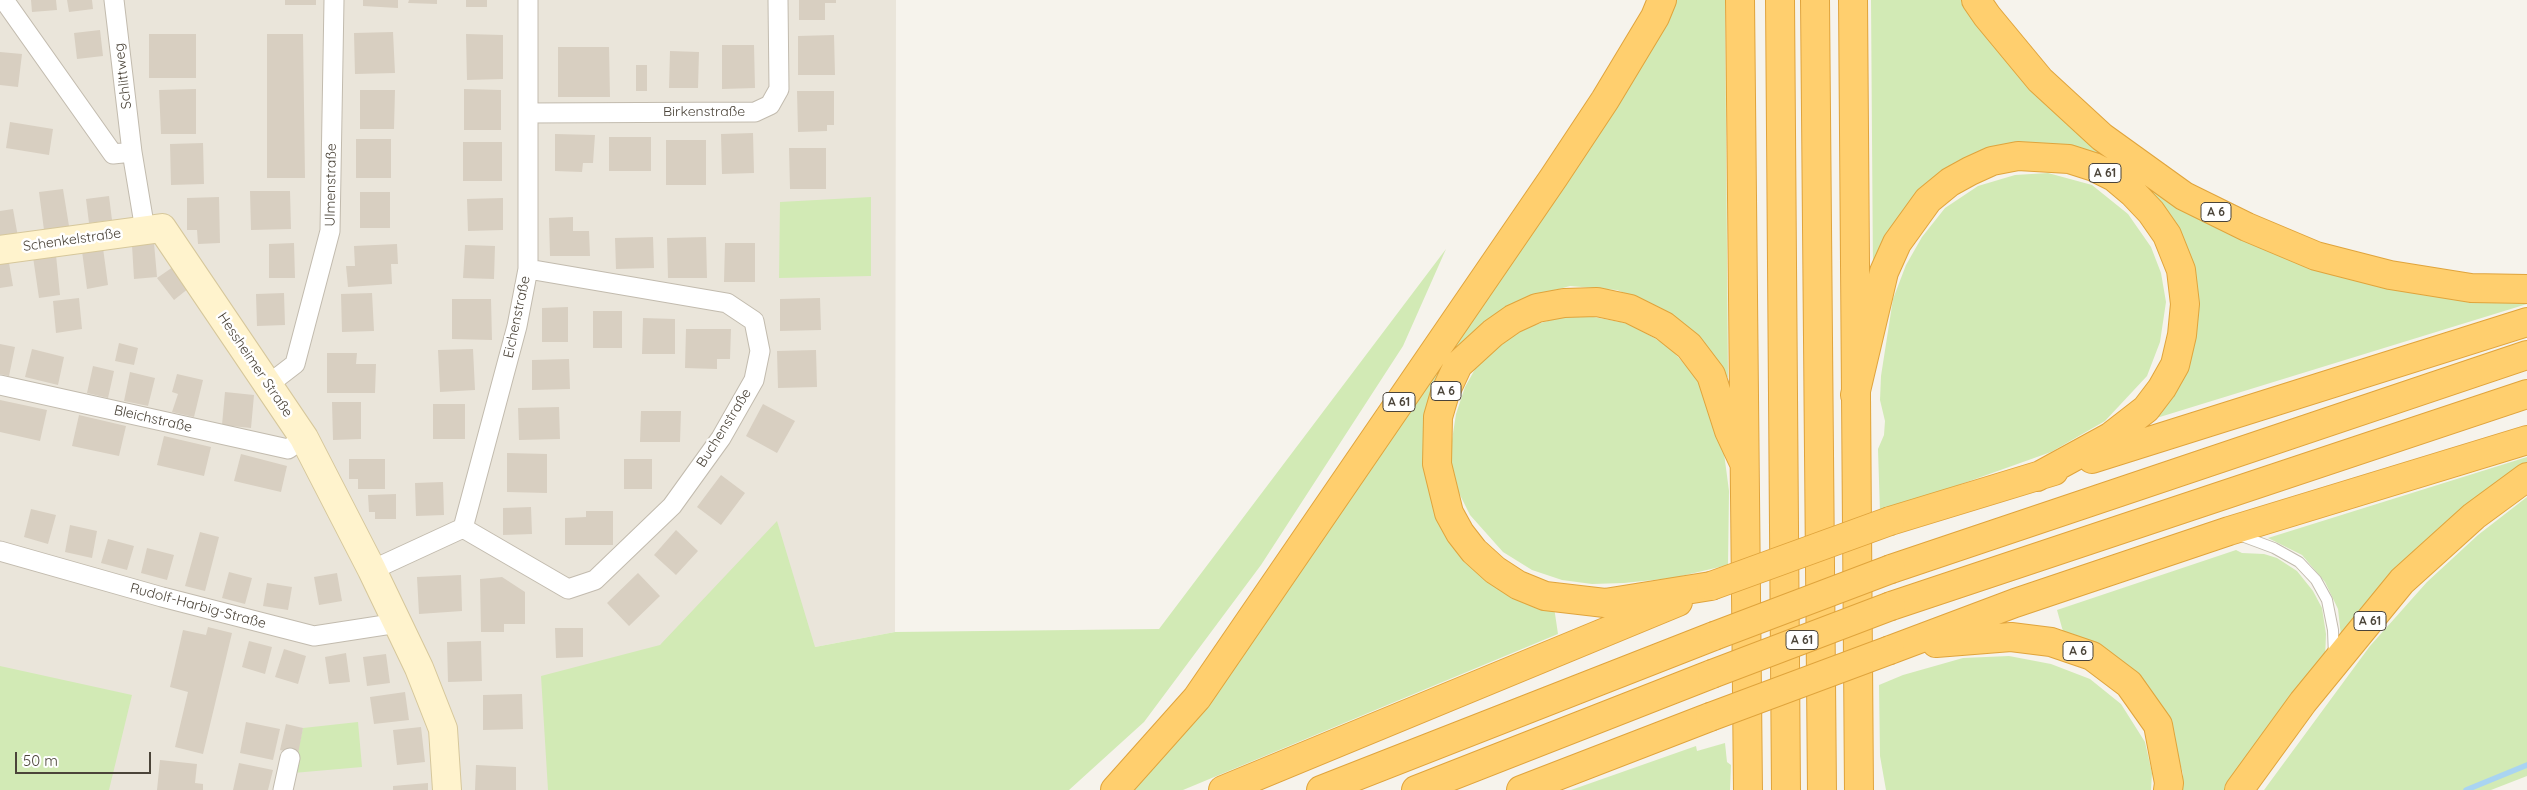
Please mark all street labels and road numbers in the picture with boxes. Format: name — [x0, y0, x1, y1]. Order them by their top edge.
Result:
street label: Schlittweg — [111, 42, 135, 110]
street label: Birkenstraße — [663, 104, 745, 120]
street label: Ulmenstraße — [322, 143, 340, 227]
road number: A 61 — [2089, 164, 2121, 182]
road number: A 6 — [2201, 202, 2231, 222]
street label: Schenkelstraße — [22, 225, 122, 255]
street label: Eichenstraße — [500, 274, 534, 360]
street label: Hessheimer Straße — [214, 309, 296, 421]
road number: A 6 — [1431, 382, 1461, 401]
street label: Buchenstraße — [693, 386, 755, 470]
road number: A 61 — [1383, 392, 1415, 412]
street label: Bleichstraße — [112, 402, 194, 436]
street label: Rudolf-Harbig-Straße — [128, 580, 268, 632]
road number: A 61 — [2354, 612, 2386, 630]
road number: A 61 — [1786, 630, 1818, 650]
road number: A 6 — [2063, 641, 2093, 660]

